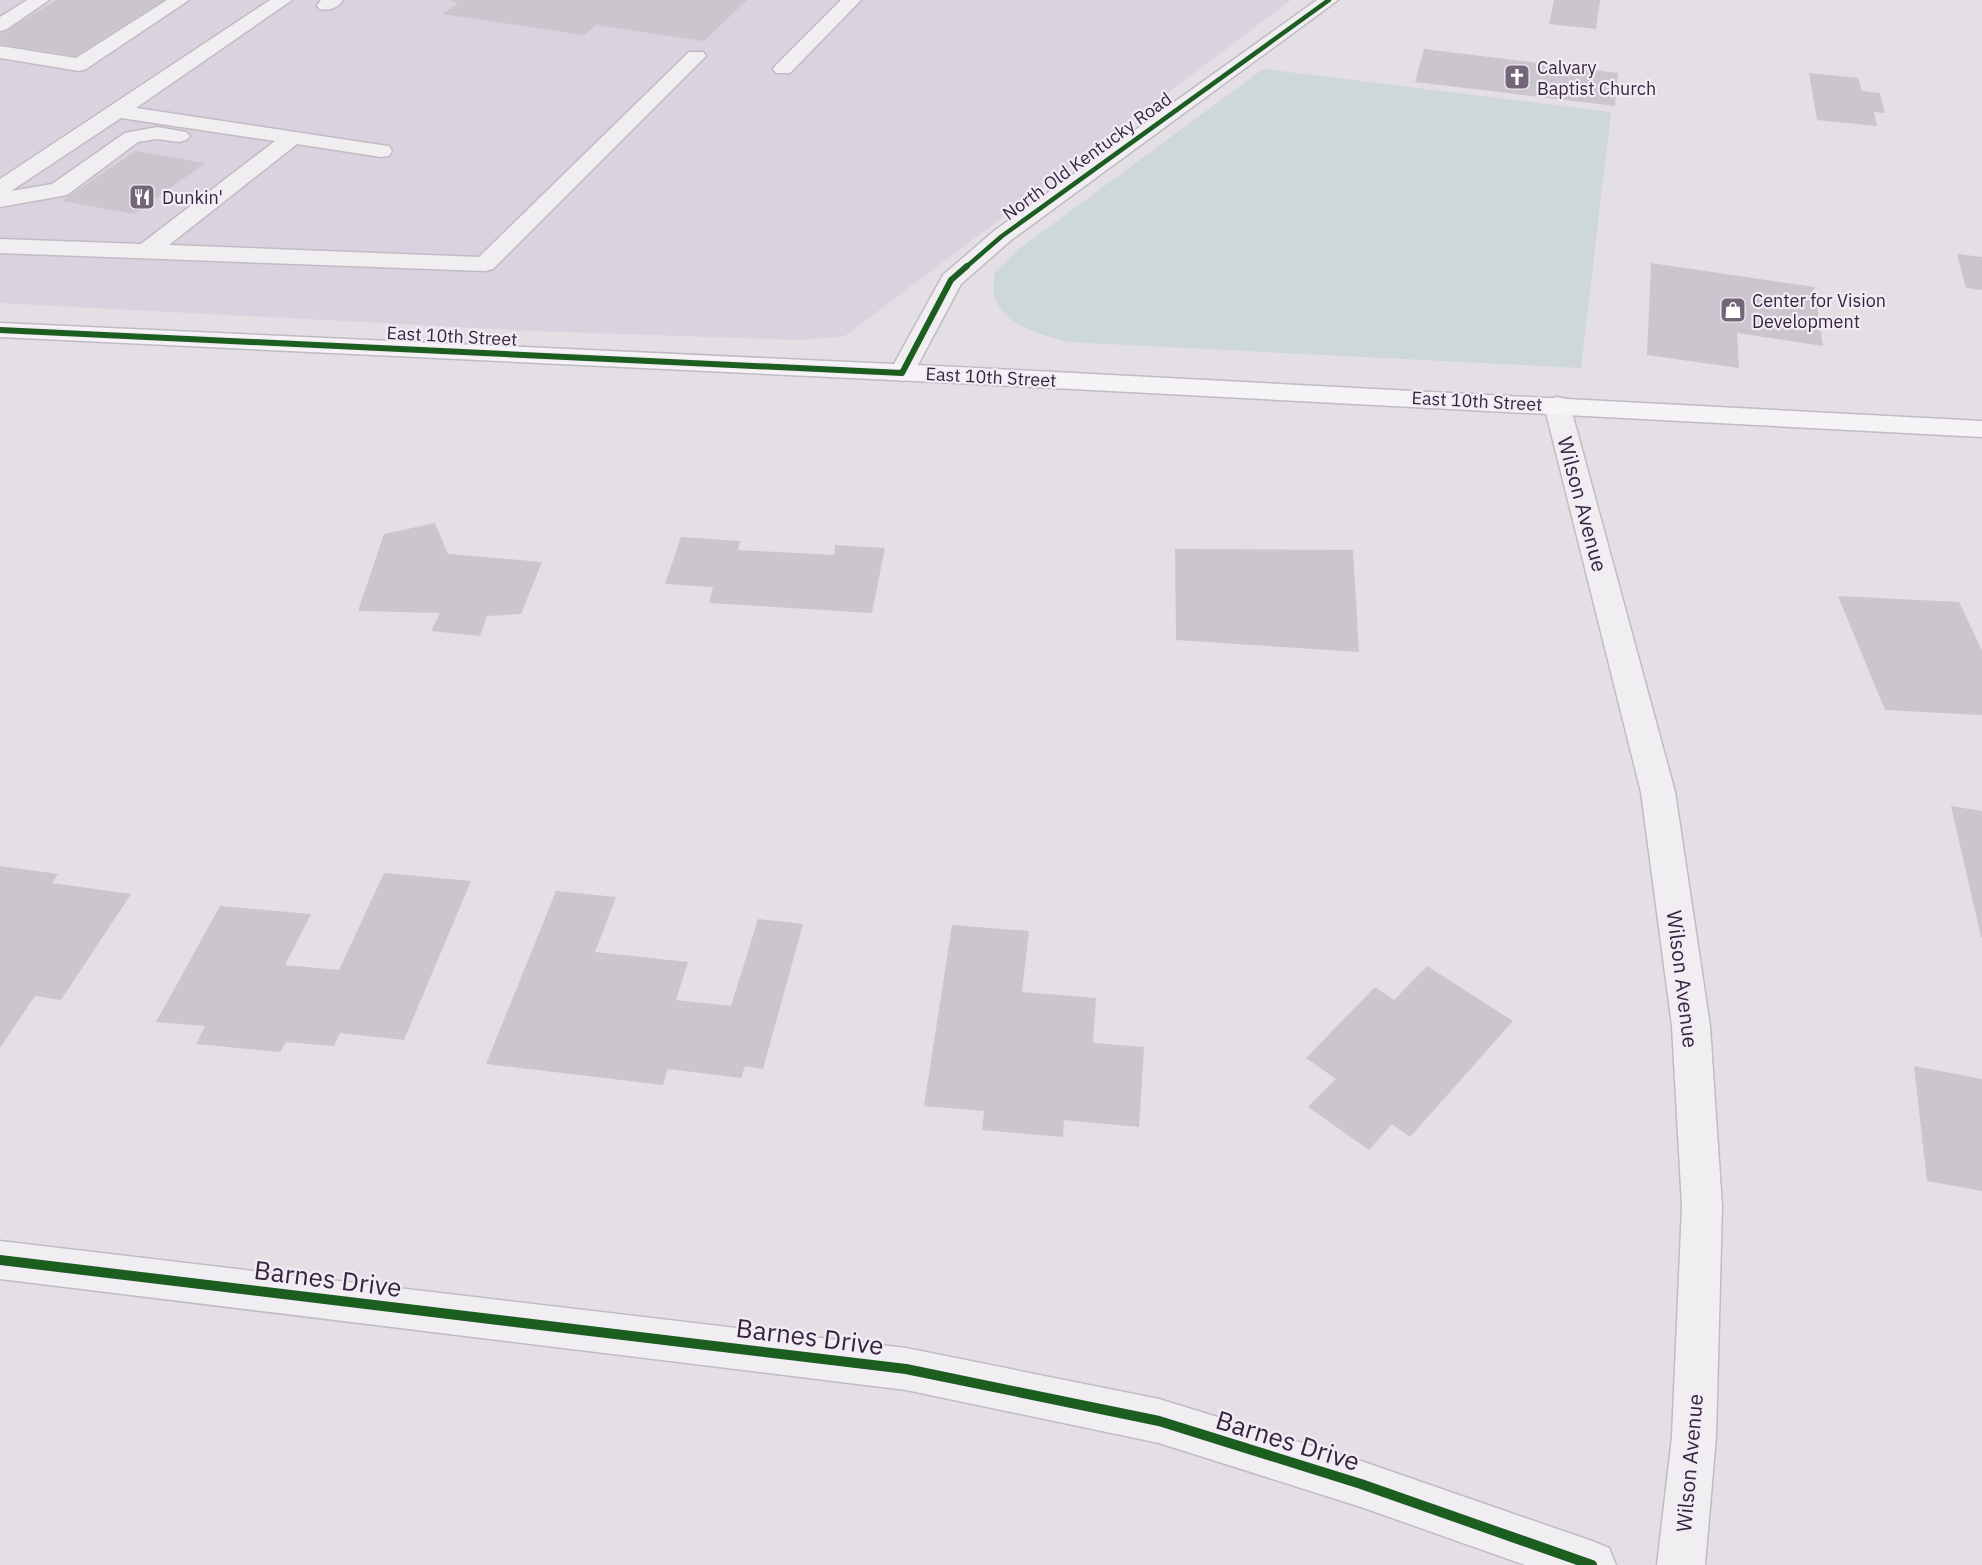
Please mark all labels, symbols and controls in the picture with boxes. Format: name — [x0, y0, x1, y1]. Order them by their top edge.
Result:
place label: Calvary Baptist Church — [1537, 56, 1656, 100]
church icon: Calvary Baptist Church — [1502, 62, 1532, 92]
street label: North Old Kentucky Road — [998, 87, 1176, 225]
restaurant icon: Dunkin' — [127, 182, 157, 212]
place label: Dunkin' — [162, 186, 223, 209]
place label: Center for Vision Development — [1752, 289, 1886, 333]
shop icon: Center for Vision Development — [1718, 295, 1748, 325]
street label: East 10th Street — [386, 321, 518, 351]
street label: East 10th Street — [925, 362, 1057, 392]
street label: East 10th Street — [1411, 386, 1543, 416]
street label: Wilson Avenue — [1552, 433, 1614, 575]
street label: Wilson Avenue — [1661, 908, 1705, 1050]
street label: Barnes Drive — [252, 1252, 404, 1304]
street label: Barnes Drive — [734, 1310, 886, 1362]
street label: Wilson Avenue — [1669, 1393, 1709, 1533]
street label: Barnes Drive — [1212, 1402, 1364, 1478]

